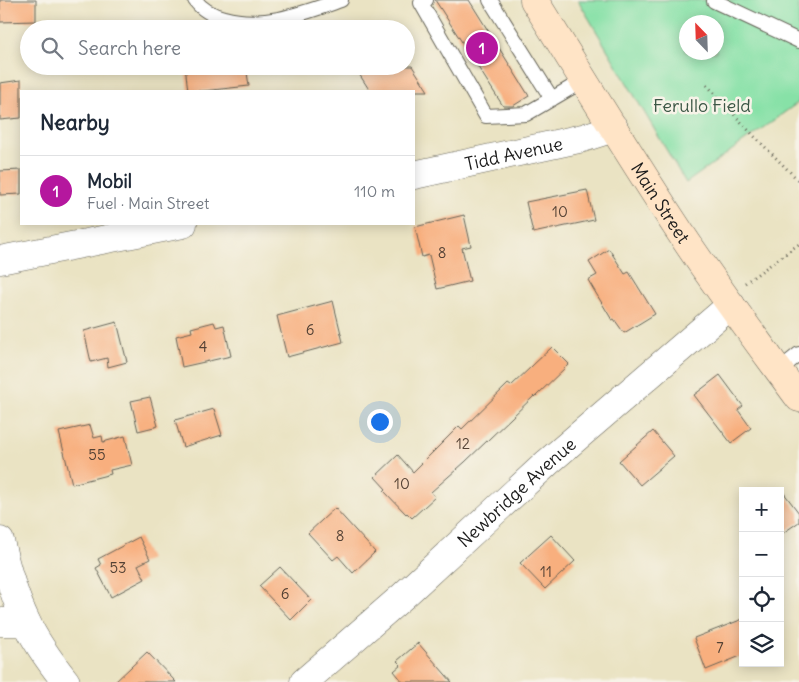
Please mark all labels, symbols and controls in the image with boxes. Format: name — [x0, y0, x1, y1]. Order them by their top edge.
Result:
north arrow — [679, 15, 724, 60]
search box — [20, 20, 415, 75]
pin: 1 — [466, 29, 498, 67]
icon: search — [38, 34, 66, 62]
text: Search here — [78, 36, 181, 60]
park label: Ferullo Field — [653, 94, 751, 117]
text: Nearby — [40, 109, 110, 136]
street label: Tidd Avenue — [463, 131, 565, 175]
street label: Main Street — [626, 158, 695, 247]
text: Mobil — [87, 169, 132, 193]
text: 1 — [53, 181, 59, 201]
text: 110 m — [354, 181, 395, 201]
text: Fuel · Main Street — [87, 193, 209, 213]
house number: 10 — [552, 202, 568, 221]
house number: 8 — [438, 243, 446, 262]
house number: 6 — [306, 320, 314, 339]
house number: 4 — [199, 337, 208, 356]
your location — [367, 409, 393, 435]
street label: Newbridge Avenue — [452, 432, 580, 552]
house number: 12 — [456, 434, 470, 453]
house number: 55 — [88, 445, 106, 464]
house number: 10 — [394, 474, 410, 493]
map controls — [739, 487, 784, 667]
button: + — [739, 487, 784, 532]
house number: 8 — [336, 526, 344, 545]
button: − — [739, 532, 784, 577]
house number: 53 — [109, 558, 127, 577]
house number: 11 — [540, 562, 552, 581]
button: locate — [739, 577, 784, 622]
house number: 6 — [281, 584, 289, 603]
button: layers — [739, 622, 784, 667]
house number: 7 — [716, 638, 724, 657]

